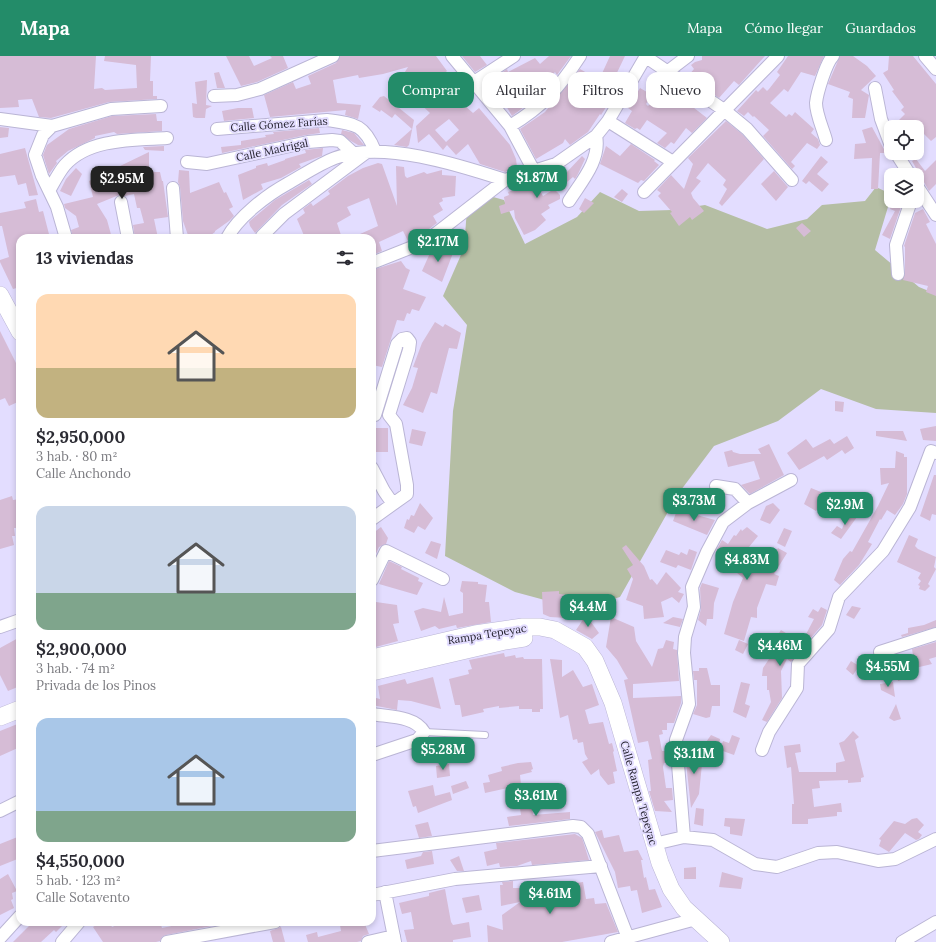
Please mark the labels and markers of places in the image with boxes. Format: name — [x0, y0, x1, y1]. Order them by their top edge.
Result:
pin: $1.87M — [504, 165, 570, 199]
pin: $2.95M — [89, 166, 155, 200]
pin: $2.17M — [405, 229, 471, 263]
pin: $3.73M — [661, 488, 727, 522]
pin: $2.9M — [817, 492, 873, 526]
pin: $4.83M — [714, 547, 780, 581]
pin: $4.4M — [560, 594, 616, 628]
pin: $4.46M — [747, 633, 813, 667]
pin: $4.55M — [855, 654, 921, 688]
pin: $5.28M — [410, 737, 476, 771]
pin: $3.11M — [661, 741, 727, 775]
pin: $3.61M — [503, 783, 569, 817]
pin: $4.61M — [517, 881, 583, 915]

